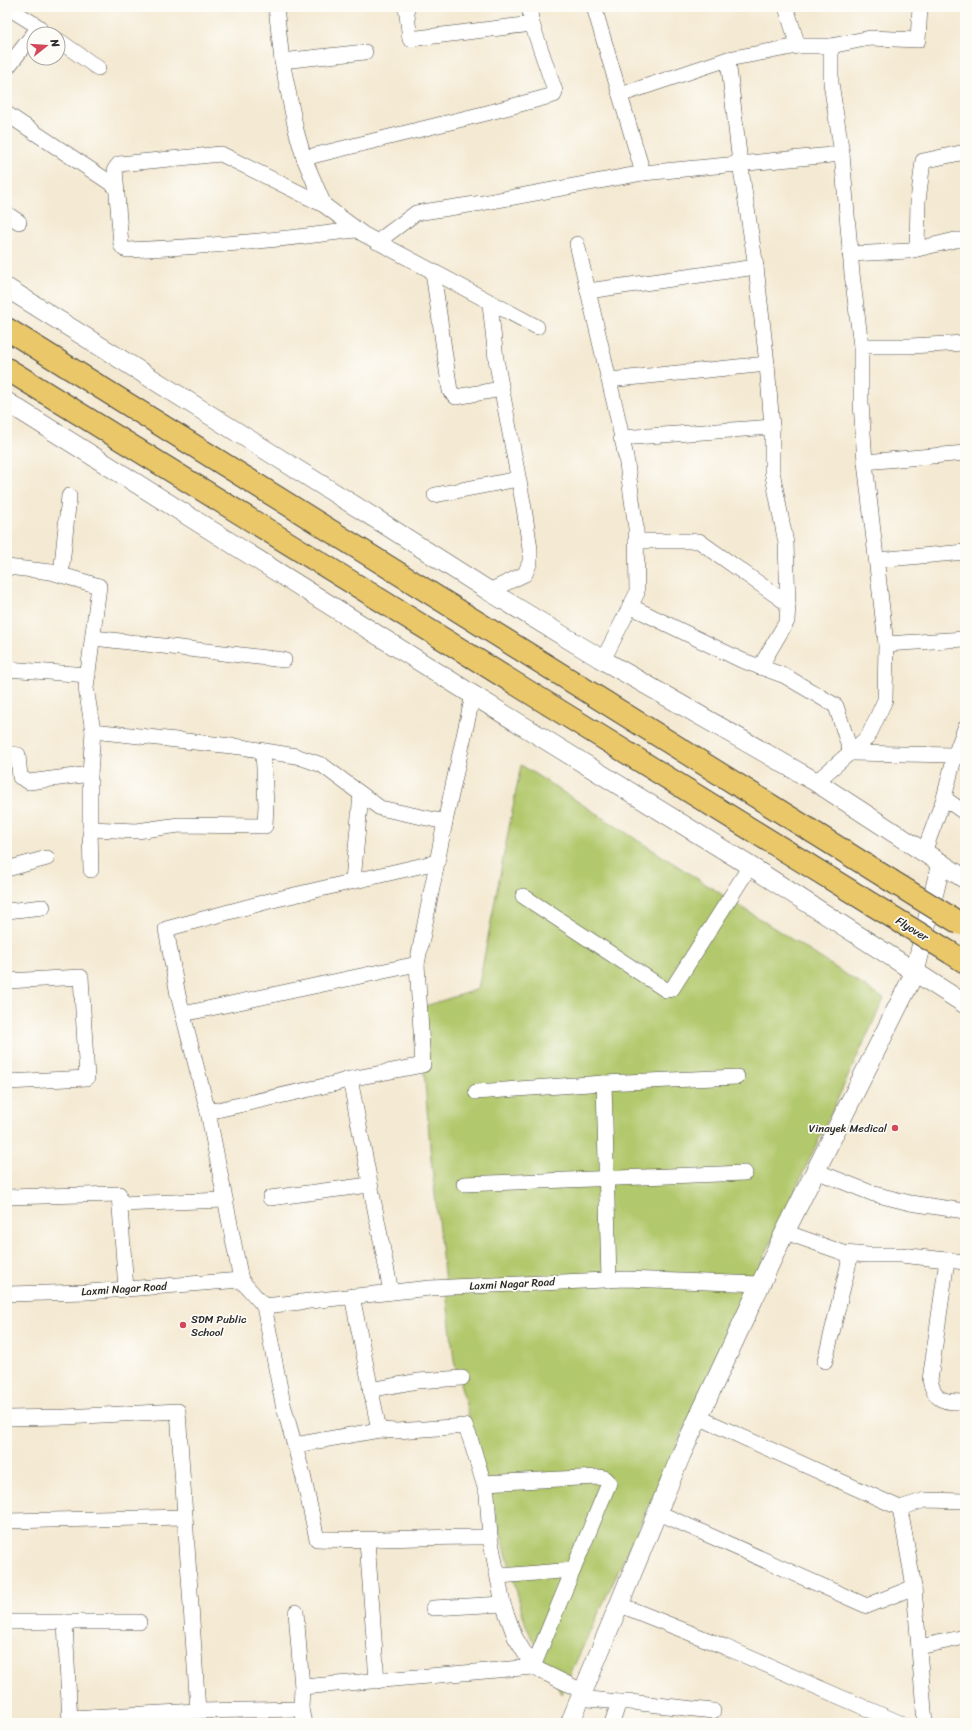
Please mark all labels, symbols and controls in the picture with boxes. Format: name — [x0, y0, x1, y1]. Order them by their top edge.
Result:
north arrow — [26, 26, 66, 66]
text: N — [45, 36, 65, 50]
street label: Flyover — [892, 911, 933, 947]
place label: Vinayek Medical — [809, 1119, 888, 1138]
marker: Vinayek Medical — [890, 1123, 900, 1133]
street label: Laxmi Nagar Road — [469, 1272, 557, 1296]
street label: Laxmi Nagar Road — [81, 1276, 169, 1301]
place label: SDM Public School — [191, 1310, 247, 1342]
marker: SDM Public School — [178, 1320, 188, 1330]

